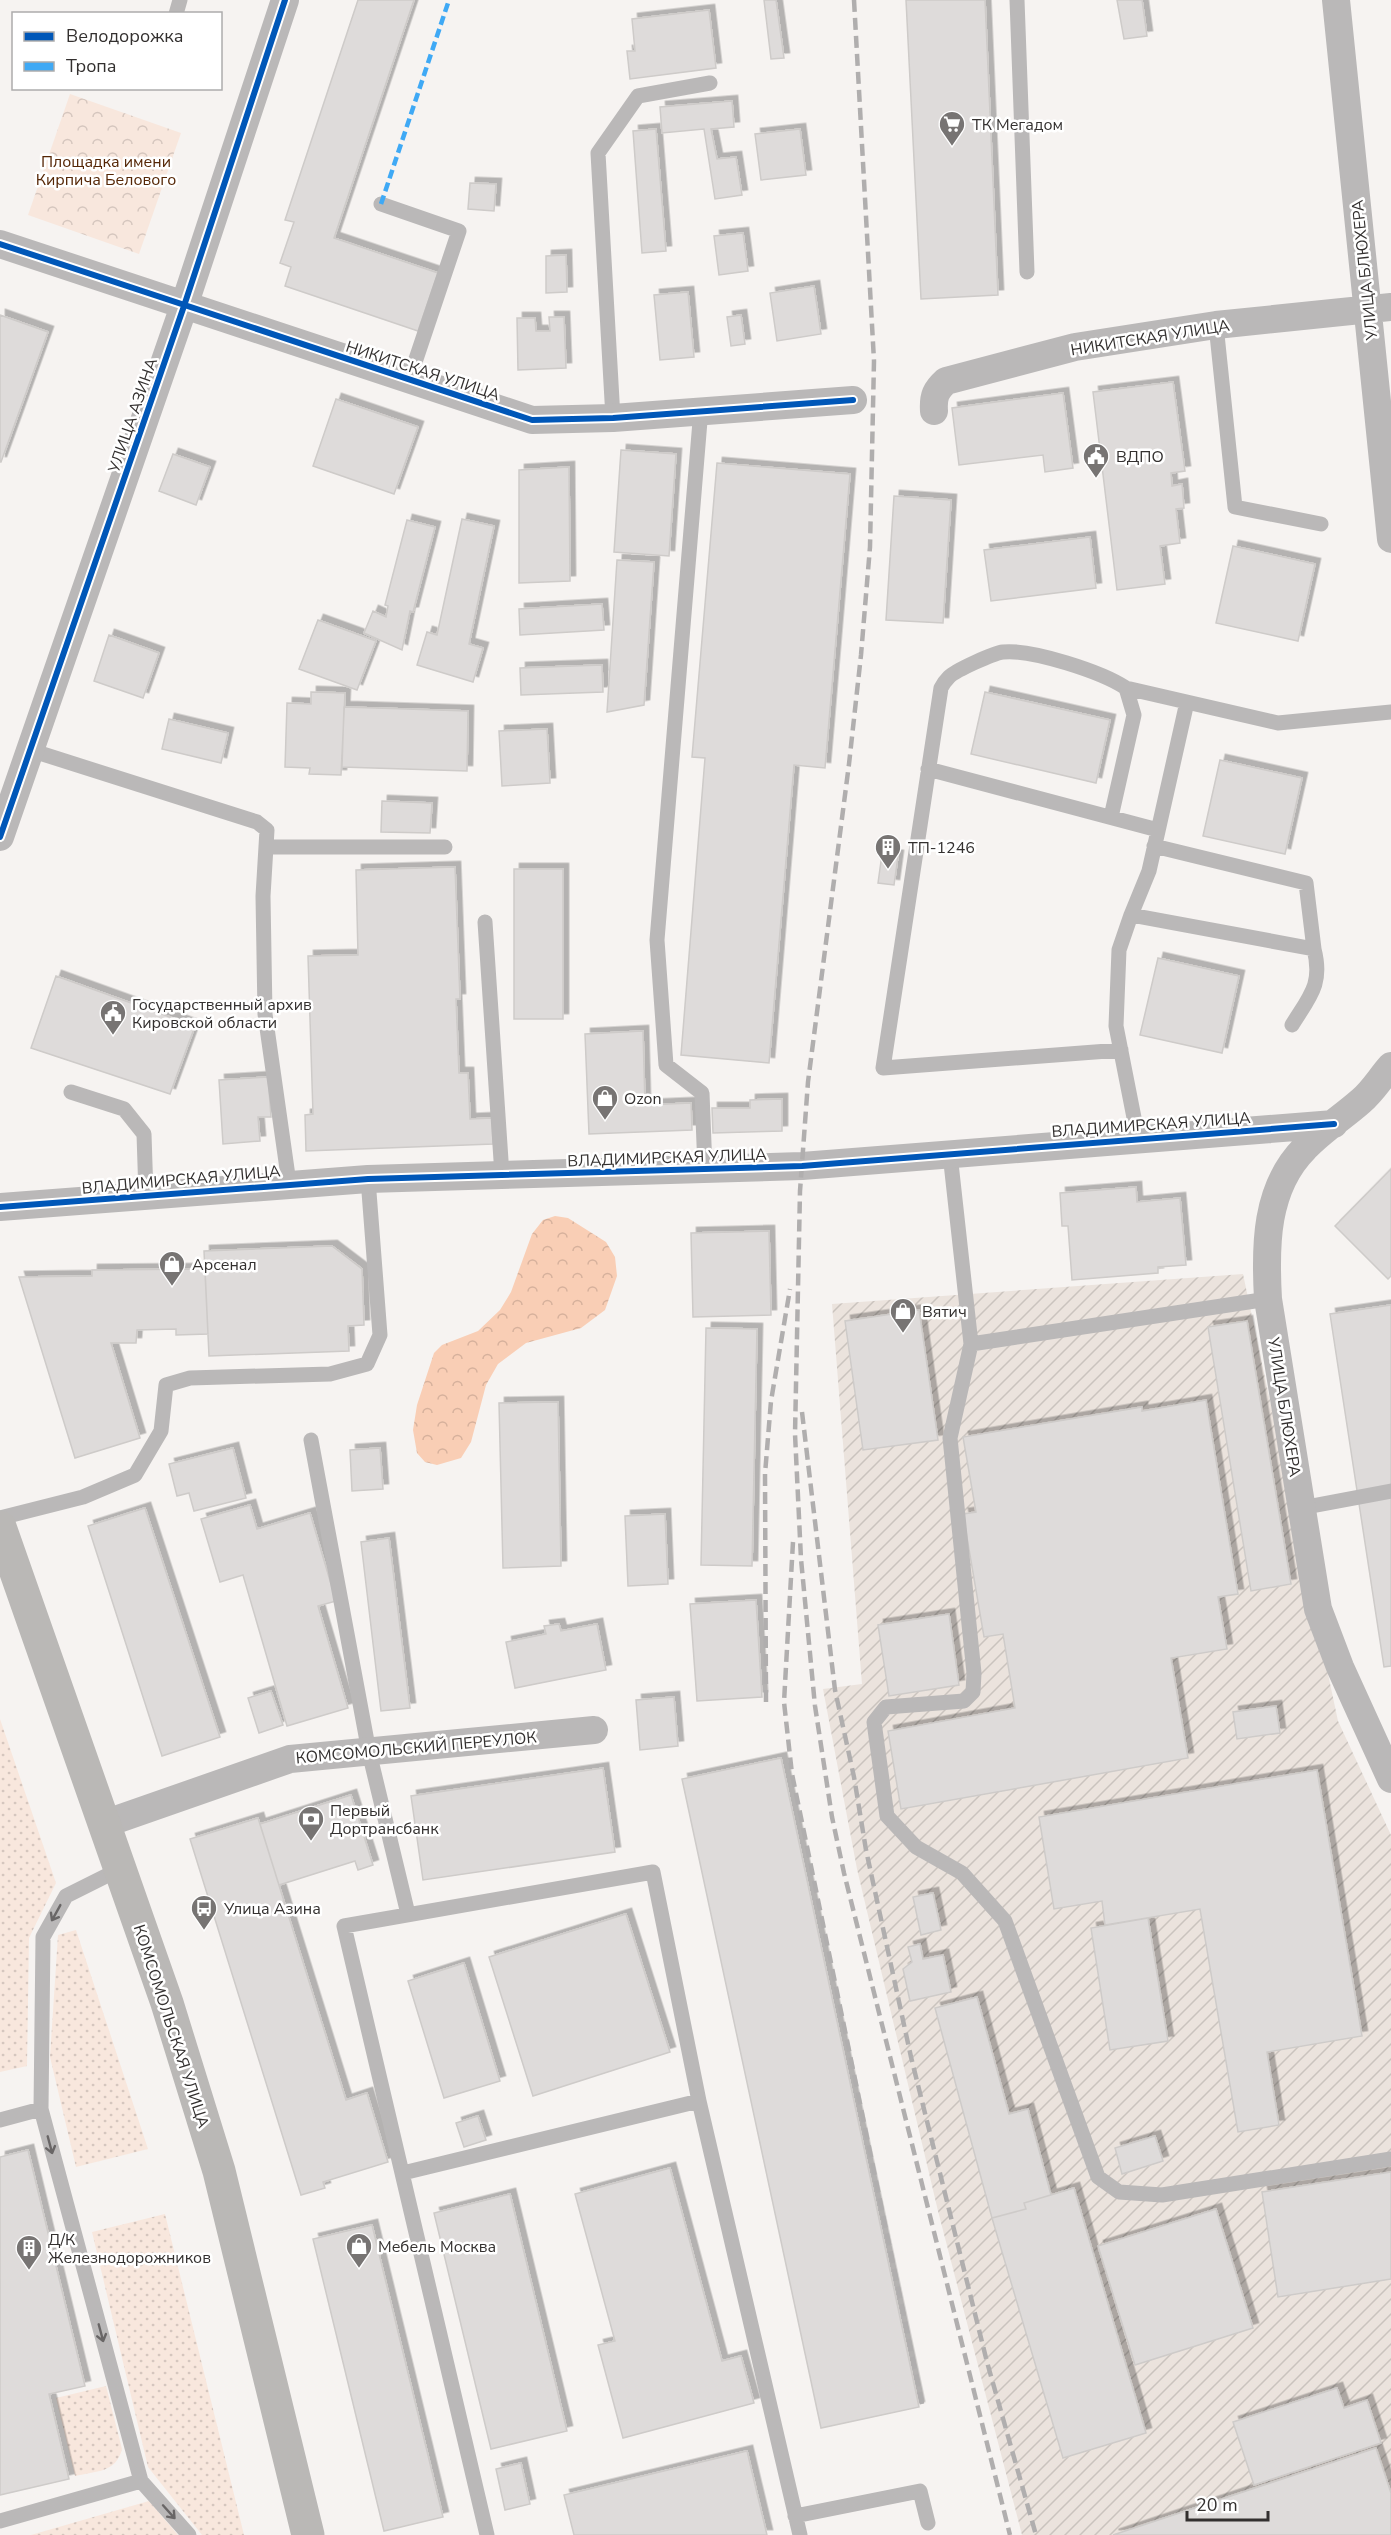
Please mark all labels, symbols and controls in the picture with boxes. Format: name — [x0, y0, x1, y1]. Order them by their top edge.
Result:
legend — [12, 12, 222, 90]
text: Велодорожка — [66, 24, 183, 48]
text: Тропа — [66, 54, 117, 78]
supermarket icon: ТК Мегадом — [937, 109, 967, 147]
place label: ТК Мегадом — [972, 114, 1063, 136]
park label: Площадка имени Кирпича Белового — [36, 151, 176, 191]
street label: УЛИЦА БЛЮХЕРА — [1347, 198, 1383, 342]
street label: НИКИТСКАЯ УЛИЦА — [1069, 315, 1232, 361]
street label: НИКИТСКАЯ УЛИЦА — [343, 336, 503, 406]
street label: УЛИЦА АЗИНА — [103, 355, 163, 477]
public building icon: ВДПО — [1081, 441, 1111, 479]
place label: ВДПО — [1116, 446, 1164, 468]
building icon: ТП-1246 — [873, 832, 903, 870]
place label: ТП-1246 — [908, 837, 975, 859]
place label: Государственный архив Кировской области — [132, 994, 312, 1034]
public building icon: Государственный архив Кировской области — [98, 998, 128, 1036]
shop icon: Ozon — [590, 1083, 620, 1121]
place label: Ozon — [624, 1088, 662, 1110]
street label: ВЛАДИМИРСКАЯ УЛИЦА — [1051, 1107, 1252, 1143]
street label: ВЛАДИМИРСКАЯ УЛИЦА — [567, 1144, 767, 1172]
street label: ВЛАДИМИРСКАЯ УЛИЦА — [81, 1160, 282, 1200]
shop icon: Арсенал — [157, 1249, 187, 1287]
place label: Арсенал — [192, 1254, 257, 1276]
shop icon: Вятич — [888, 1296, 918, 1334]
place label: Вятич — [922, 1301, 967, 1323]
street label: УЛИЦА БЛЮХЕРА — [1262, 1335, 1306, 1479]
street label: КОМСОМОЛЬСКИЙ ПЕРЕУЛОК — [295, 1726, 538, 1769]
place label: Первый Дортрансбанк — [330, 1800, 439, 1840]
bank icon: Первый Дортрансбанк — [296, 1804, 326, 1842]
bus stop icon: Улица Азина — [189, 1893, 219, 1931]
place label: Улица Азина — [223, 1898, 321, 1920]
one-way arrow — [50, 1904, 62, 1921]
street label: КОМСОМОЛЬСКАЯ УЛИЦА — [128, 1922, 215, 2131]
one-way arrow — [45, 2135, 56, 2154]
place label: Д/К Железнодорожников — [48, 2229, 211, 2269]
shop icon: Мебель Москва — [344, 2231, 374, 2269]
building icon: Д/К Железнодорожников — [14, 2233, 44, 2271]
place label: Мебель Москва — [378, 2236, 496, 2258]
one-way arrow — [96, 2323, 107, 2342]
scale bar — [1187, 2484, 1268, 2522]
text: 20 m — [1196, 2493, 1238, 2517]
one-way arrow — [162, 2504, 175, 2520]

